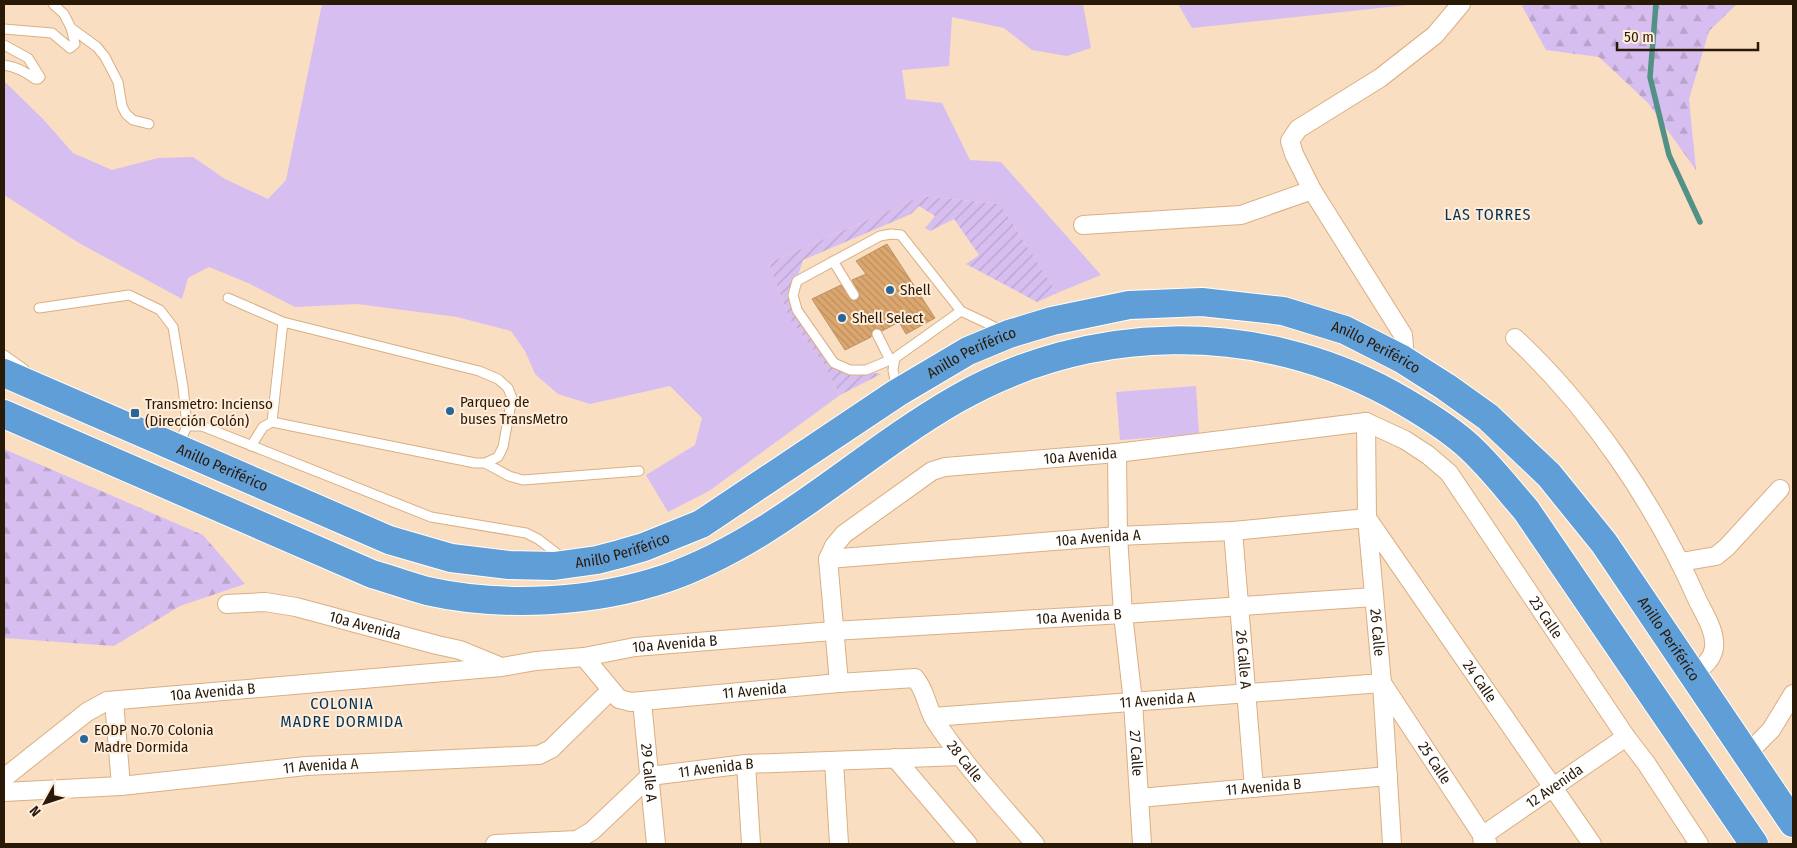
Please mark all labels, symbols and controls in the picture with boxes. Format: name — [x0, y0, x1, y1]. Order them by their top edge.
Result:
scale bar — [1617, 20, 1758, 52]
text: 50 m — [1624, 28, 1654, 46]
district label: LAS TORRES — [1445, 205, 1531, 224]
place label: Shell — [900, 281, 931, 299]
marker: Shell — [884, 284, 896, 296]
place label: Shell Select — [852, 309, 924, 327]
marker: Shell Select — [836, 312, 848, 324]
street label: Anillo Periférico — [1329, 317, 1424, 377]
street label: Anillo Periférico — [924, 323, 1018, 382]
place label: Parqueo de buses TransMetro — [460, 393, 568, 428]
place label: Transmetro: Incienso (Dirección Colón) — [145, 395, 273, 430]
marker: Parqueo de buses TransMetro — [444, 405, 456, 417]
marker: Transmetro: Incienso (Dirección Colón) — [129, 407, 141, 419]
street label: Anillo Periférico — [174, 440, 271, 495]
street label: 10a Avenida — [1043, 444, 1118, 468]
street label: 10a Avenida A — [1055, 526, 1141, 550]
street label: Anillo Periférico — [574, 529, 672, 572]
street label: 23 Calle — [1525, 593, 1566, 642]
street label: Anillo Periférico — [1634, 593, 1704, 685]
street label: 10a Avenida B — [1036, 605, 1122, 628]
street label: 10a Avenida — [327, 607, 403, 644]
street label: 26 Calle — [1366, 608, 1389, 657]
street label: 26 Calle A — [1232, 629, 1255, 690]
street label: 10a Avenida B — [632, 631, 718, 656]
street label: 24 Calle — [1459, 657, 1500, 706]
street label: 10a Avenida B — [169, 679, 256, 705]
street label: 11 Avenida — [722, 679, 787, 703]
street label: 11 Avenida A — [1119, 688, 1196, 712]
district label: COLONIA MADRE DORMIDA — [280, 694, 404, 731]
place label: EODP No.70 Colonia Madre Dormida — [94, 721, 214, 756]
street label: 27 Calle — [1126, 730, 1147, 777]
marker: EODP No.70 Colonia Madre Dormida — [78, 733, 90, 745]
street label: 28 Calle — [943, 737, 987, 786]
street label: 25 Calle — [1414, 738, 1455, 788]
street label: 29 Calle A — [637, 743, 661, 803]
street label: 11 Avenida A — [282, 755, 359, 777]
street label: 11 Avenida B — [677, 755, 754, 781]
street label: 12 Avenida — [1523, 760, 1586, 812]
street label: 11 Avenida B — [1225, 775, 1302, 799]
north arrow — [20, 778, 70, 828]
text: N — [26, 802, 45, 820]

